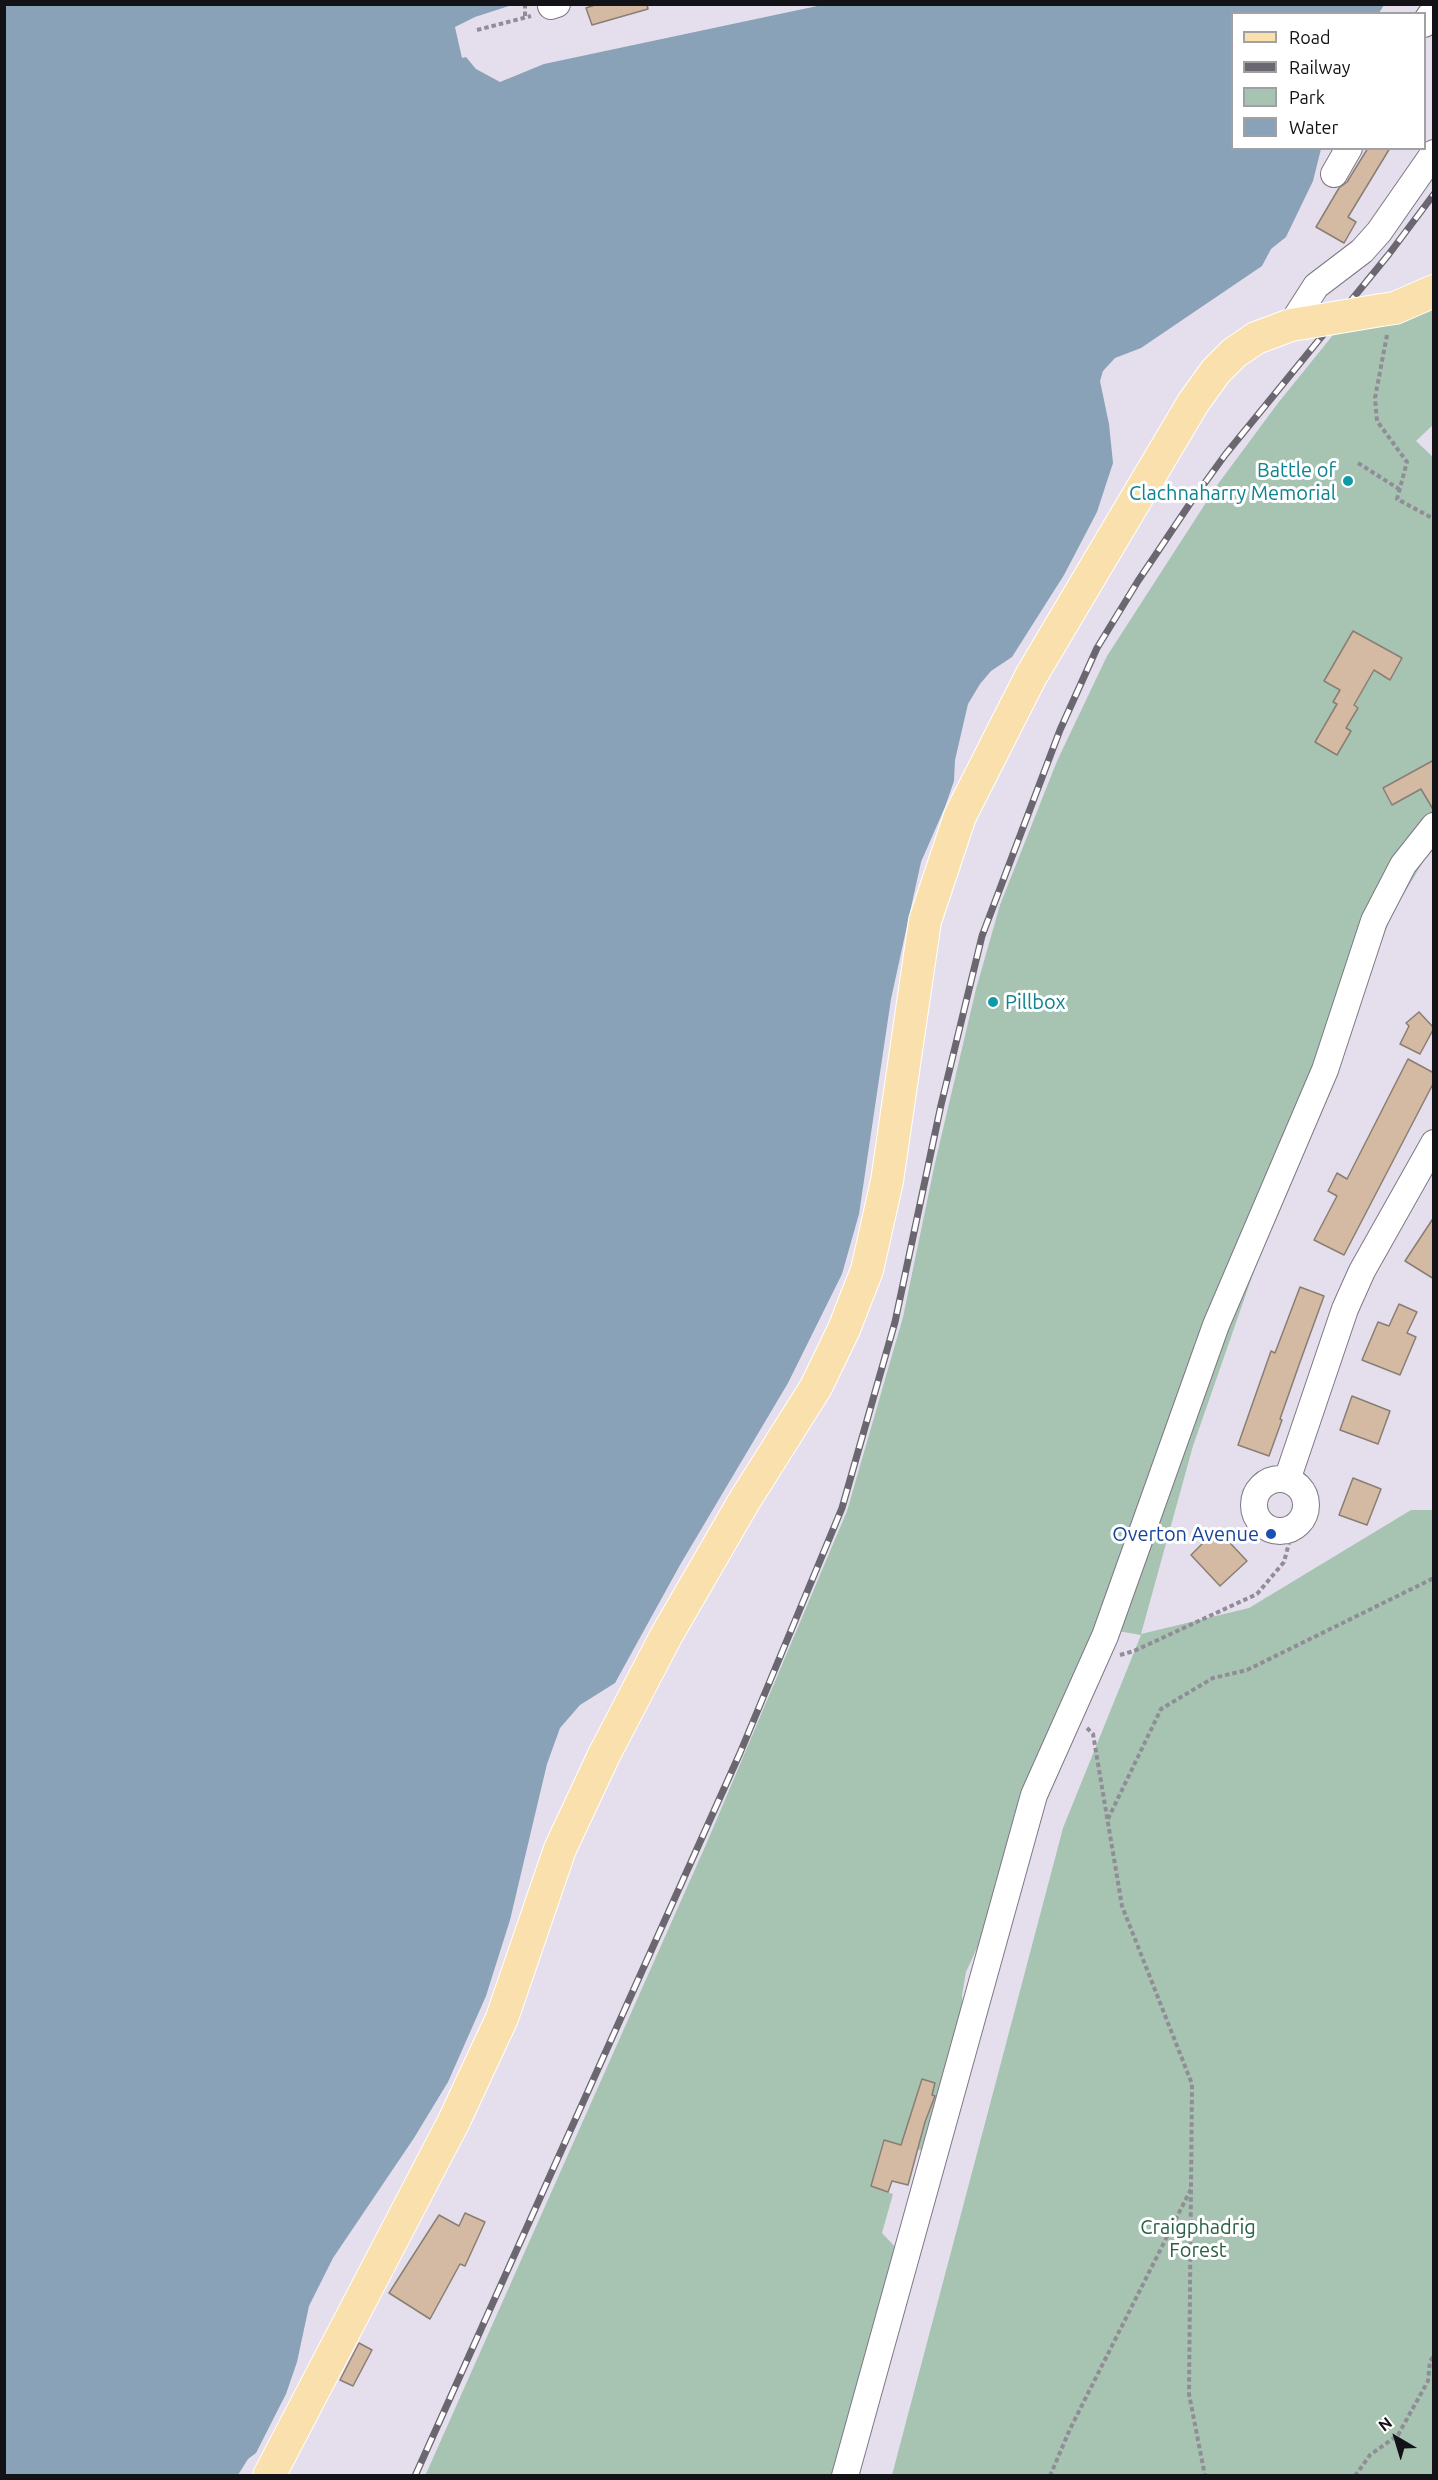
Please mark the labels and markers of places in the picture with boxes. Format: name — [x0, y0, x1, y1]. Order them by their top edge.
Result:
place label: Battle of Clachnaharry Memorial — [1129, 458, 1336, 505]
marker: Battle of Clachnaharry Memorial — [1341, 474, 1355, 488]
place label: Pillbox — [1005, 990, 1066, 1014]
marker: Pillbox — [986, 995, 1000, 1009]
place label: Overton Avenue — [1112, 1522, 1259, 1546]
marker: Overton Avenue — [1264, 1527, 1278, 1541]

